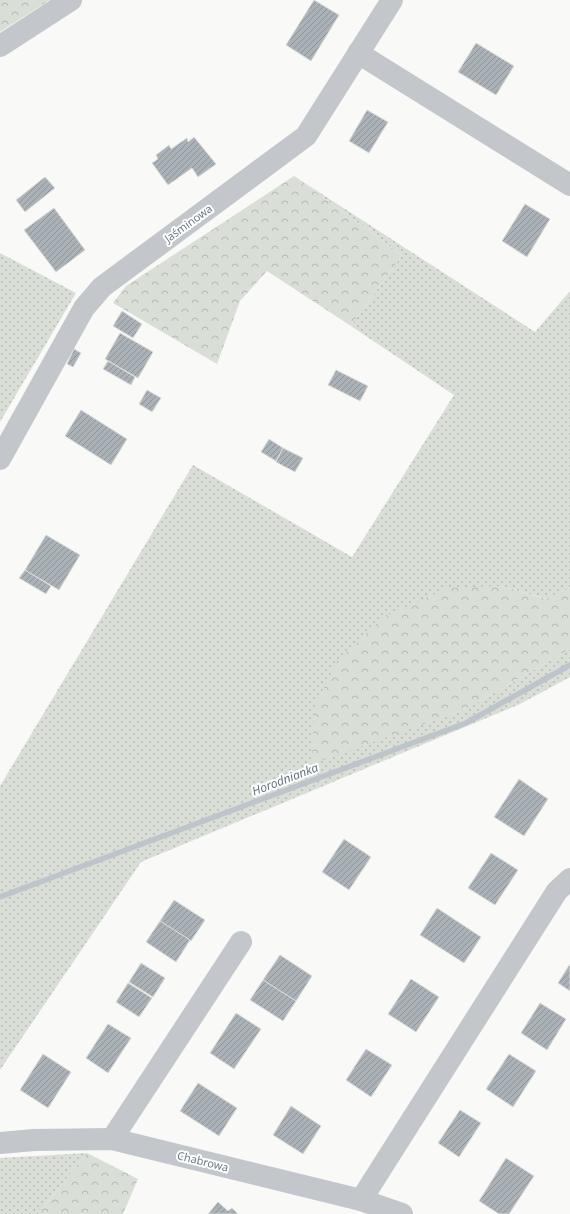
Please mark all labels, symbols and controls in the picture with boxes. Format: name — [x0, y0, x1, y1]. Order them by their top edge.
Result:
street label: Jaśminowa — [160, 201, 215, 246]
water label: Horodnianka — [249, 759, 321, 799]
street label: Chabrowa — [176, 1147, 230, 1175]

